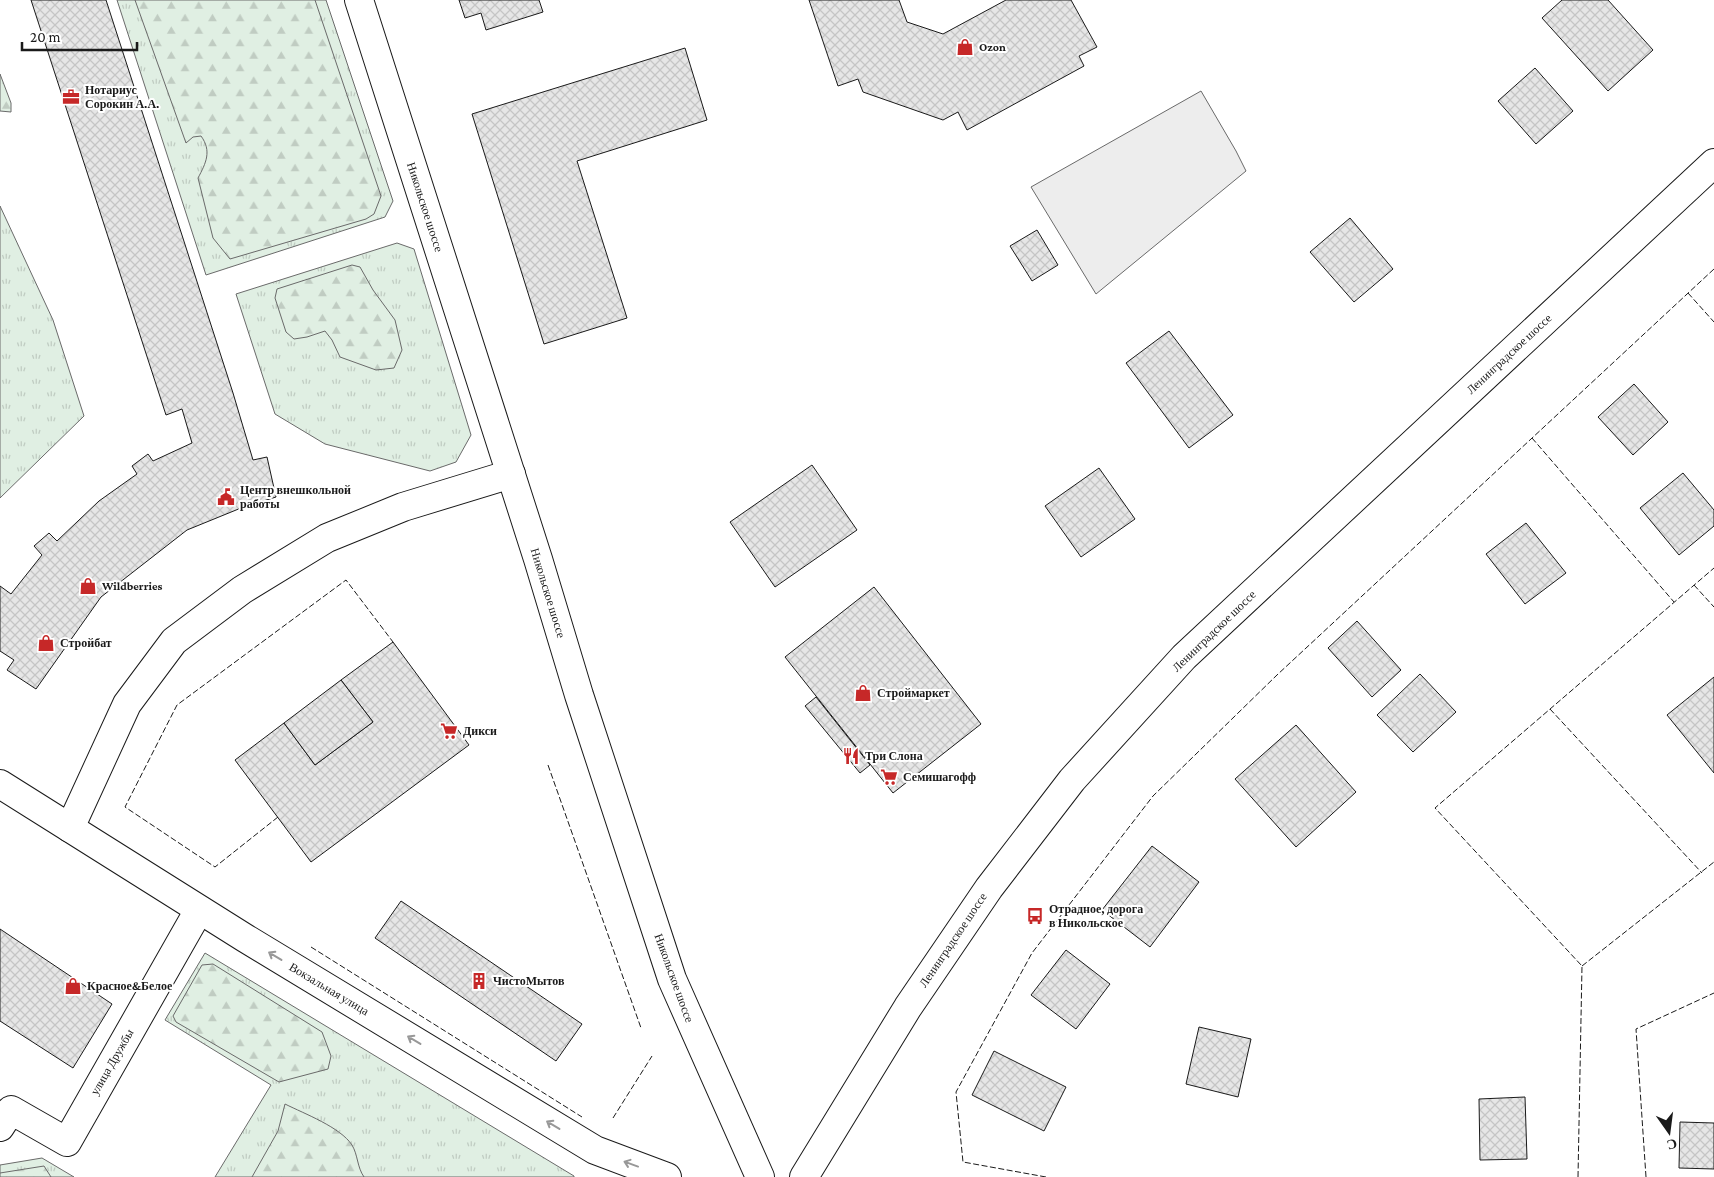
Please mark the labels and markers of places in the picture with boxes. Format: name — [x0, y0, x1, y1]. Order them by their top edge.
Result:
shop icon: Ozon — [955, 37, 975, 57]
place label: Ozon — [979, 40, 1006, 54]
place label: Нотариус Сорокин А.А. — [85, 83, 159, 111]
office icon: Нотариус Сорокин А.А. — [61, 87, 81, 107]
place label: Центр внешкольной работы — [240, 483, 351, 511]
public building icon: Центр внешкольной работы — [216, 487, 236, 507]
shop icon: Wildberries — [78, 576, 98, 596]
place label: Wildberries — [101, 579, 163, 593]
shop icon: Стройбат — [36, 633, 56, 653]
place label: Стройбат — [60, 636, 112, 650]
shop icon: Строймаркет — [853, 683, 873, 703]
place label: Строймаркет — [877, 686, 950, 700]
supermarket icon: Дикси — [439, 721, 459, 741]
place label: Дикси — [463, 724, 497, 738]
restaurant icon: Три Слона — [841, 746, 861, 766]
place label: Три Слона — [865, 749, 923, 763]
supermarket icon: Семишагофф — [879, 767, 899, 787]
place label: Семишагофф — [903, 770, 976, 784]
place label: Отрадное, дорога в Никольское — [1049, 902, 1143, 930]
bus stop icon: Отрадное, дорога в Никольское — [1025, 906, 1045, 926]
building icon: ЧистоМытов — [469, 971, 489, 991]
place label: ЧистоМытов — [493, 974, 565, 988]
shop icon: Красное&Белое — [63, 976, 83, 996]
place label: Красное&Белое — [87, 979, 173, 993]

